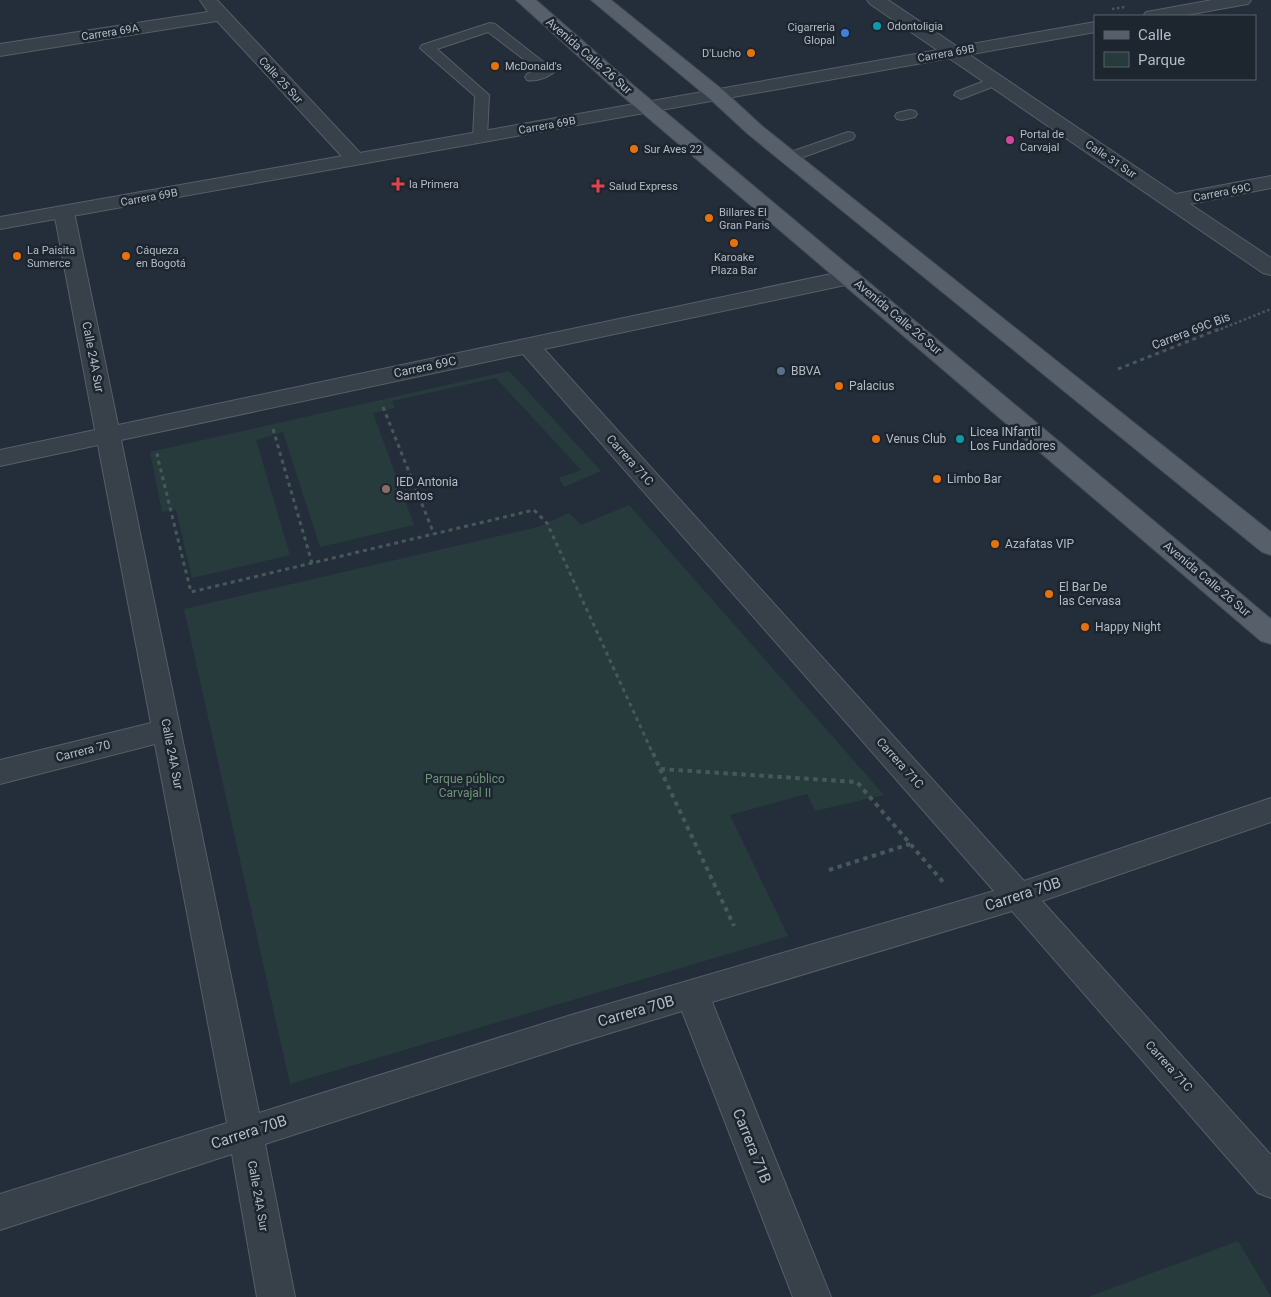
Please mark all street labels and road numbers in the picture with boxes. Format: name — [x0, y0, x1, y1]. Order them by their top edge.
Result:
street label: Avenida Calle 26 Sur — [543, 15, 635, 97]
street label: Carrera 69A — [80, 21, 141, 43]
street label: Carrera 69B — [917, 42, 976, 65]
street label: Calle 25 Sur — [256, 55, 306, 106]
street label: Carrera 69B — [518, 114, 577, 137]
street label: Calle 31 Sur — [1083, 138, 1139, 181]
street label: Carrera 69C — [1192, 181, 1252, 204]
street label: Carrera 69B — [120, 186, 179, 209]
street label: Avenida Calle 26 Sur — [852, 277, 944, 357]
street label: Carrera 69C Bis — [1150, 310, 1232, 352]
street label: Calle 24A Sur — [79, 321, 107, 393]
street label: Carrera 69C — [393, 354, 458, 380]
street label: Carrera 71C — [604, 432, 657, 488]
street label: Avenida Calle 26 Sur — [1161, 539, 1253, 619]
street label: Calle 24A Sur — [158, 718, 186, 790]
street label: Carrera 71C — [874, 735, 927, 791]
street label: Carrera 70 — [54, 737, 112, 765]
street label: Carrera 70B — [983, 873, 1063, 915]
street label: Carrera 70B — [596, 991, 676, 1031]
street label: Carrera 71C — [1143, 1038, 1196, 1094]
street label: Carrera 71B — [729, 1106, 775, 1186]
street label: Carrera 70B — [209, 1111, 289, 1153]
street label: Calle 24A Sur — [245, 1160, 271, 1232]

